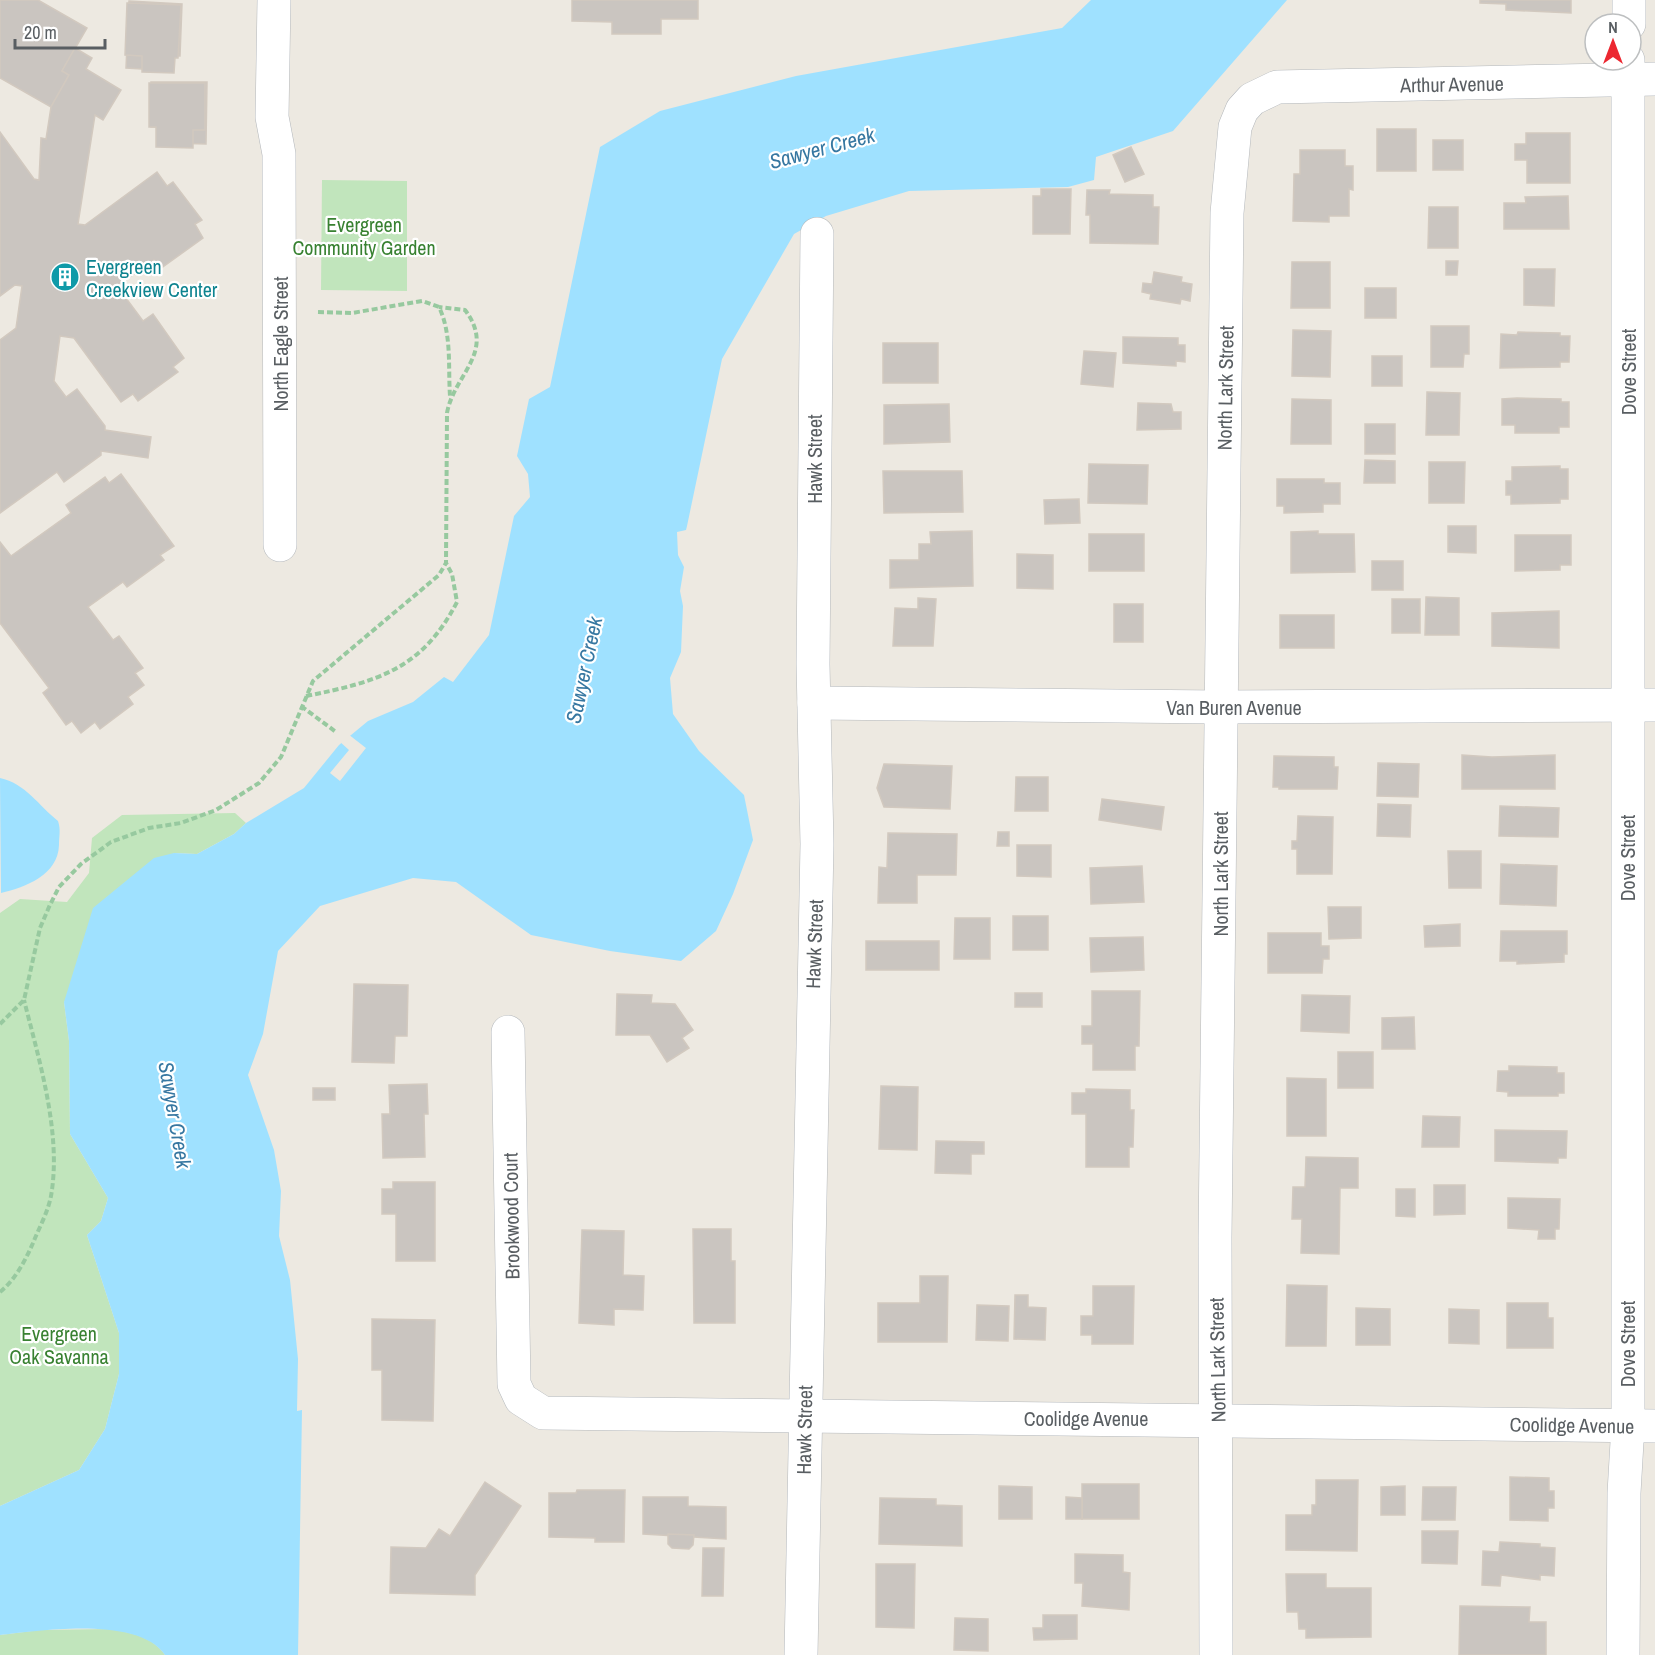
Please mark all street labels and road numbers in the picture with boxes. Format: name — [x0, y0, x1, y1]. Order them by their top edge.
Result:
street label: Arthur Avenue — [1399, 70, 1504, 98]
street label: North Eagle Street — [267, 276, 294, 411]
street label: North Lark Street — [1210, 325, 1240, 451]
street label: Dove Street — [1615, 328, 1642, 415]
street label: Hawk Street — [801, 414, 828, 504]
street label: Van Buren Avenue — [1166, 694, 1302, 721]
street label: North Lark Street — [1207, 811, 1234, 936]
street label: Dove Street — [1614, 814, 1641, 901]
street label: Hawk Street — [799, 898, 829, 989]
street label: Brookwood Court — [496, 1152, 526, 1280]
street label: North Lark Street — [1202, 1297, 1232, 1423]
street label: Dove Street — [1614, 1300, 1641, 1387]
street label: Hawk Street — [790, 1385, 818, 1475]
street label: Coolidge Avenue — [1024, 1405, 1148, 1432]
street label: Coolidge Avenue — [1509, 1410, 1635, 1440]

